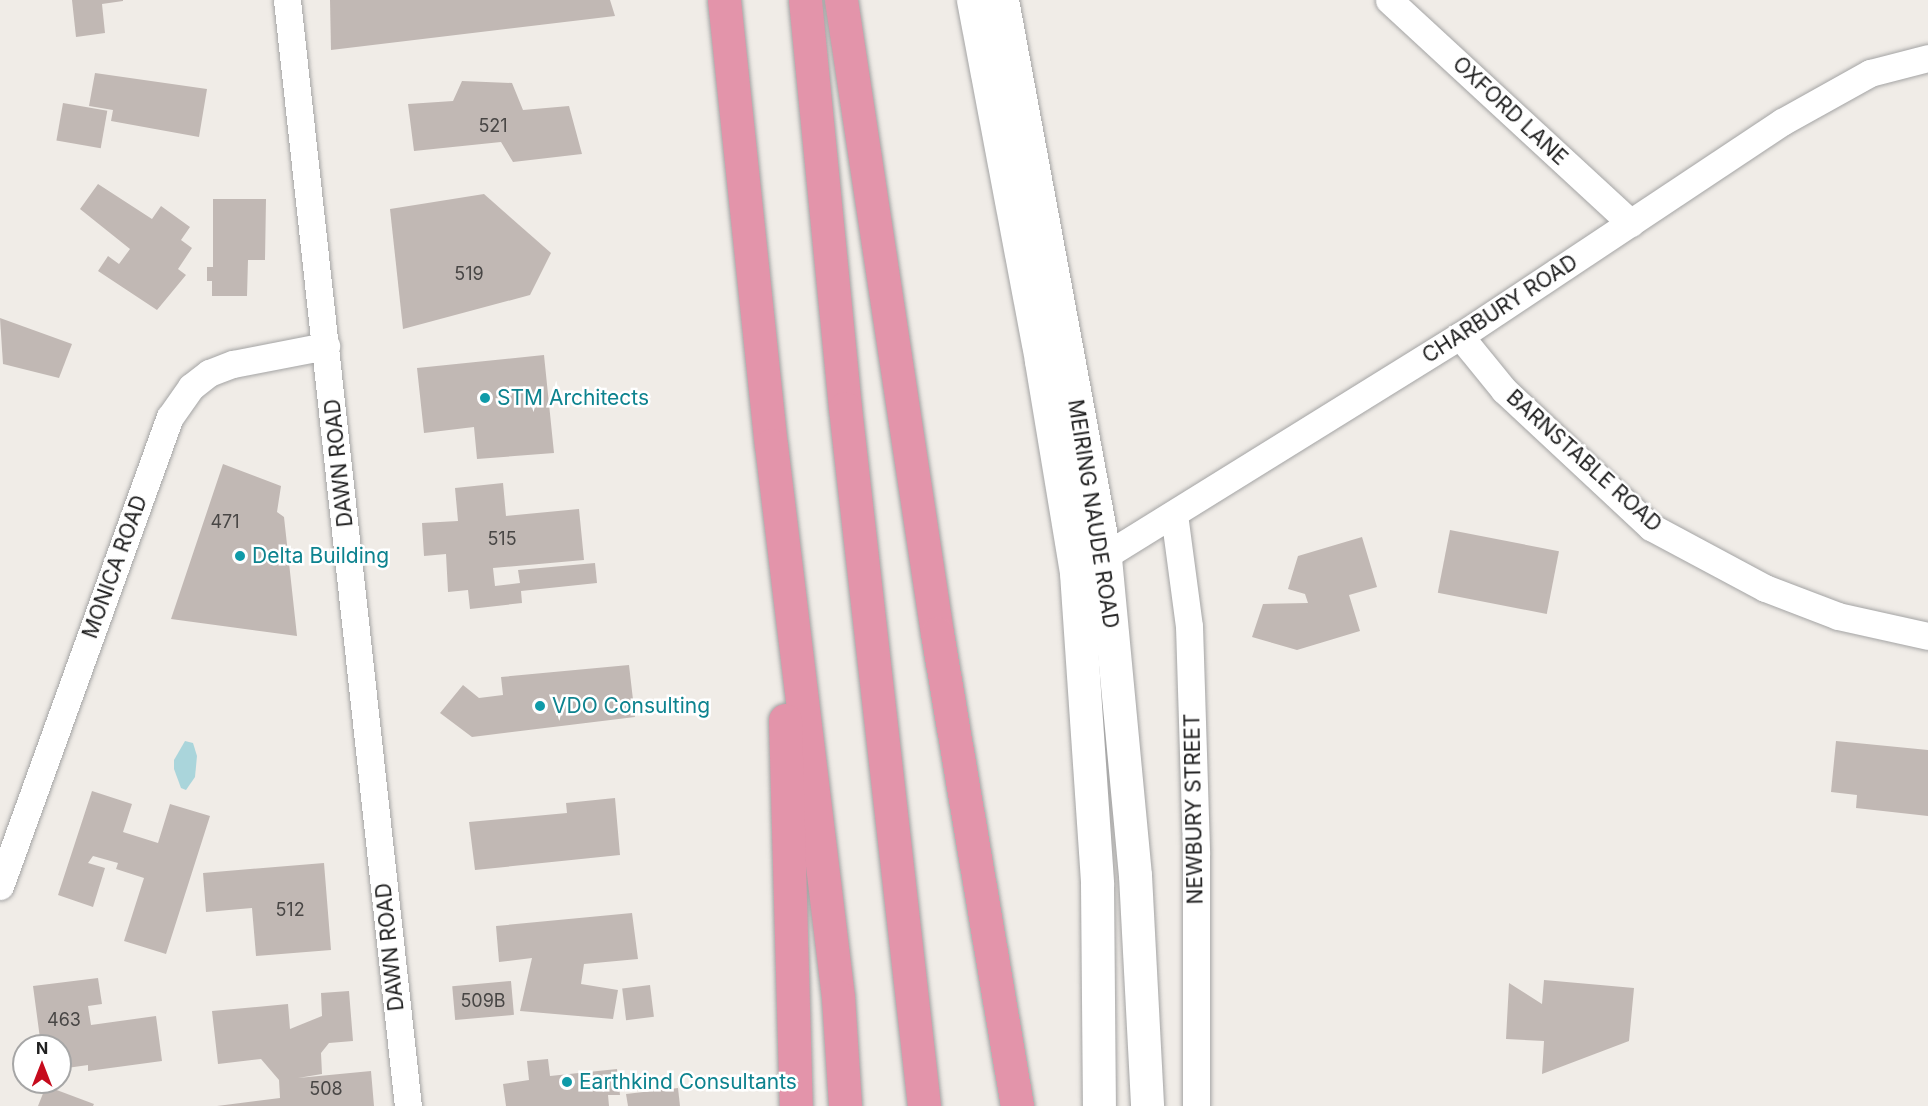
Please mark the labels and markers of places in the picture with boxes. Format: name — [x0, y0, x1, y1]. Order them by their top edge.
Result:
place label: STM Architects — [497, 385, 649, 411]
marker: STM Architects — [478, 391, 492, 405]
place label: Delta Building — [252, 543, 389, 569]
marker: Delta Building — [233, 549, 247, 563]
place label: VDO Consulting — [552, 693, 710, 719]
marker: VDO Consulting — [533, 699, 547, 713]
place label: Earthkind Consultants — [579, 1069, 797, 1095]
marker: Earthkind Consultants — [560, 1075, 574, 1089]

